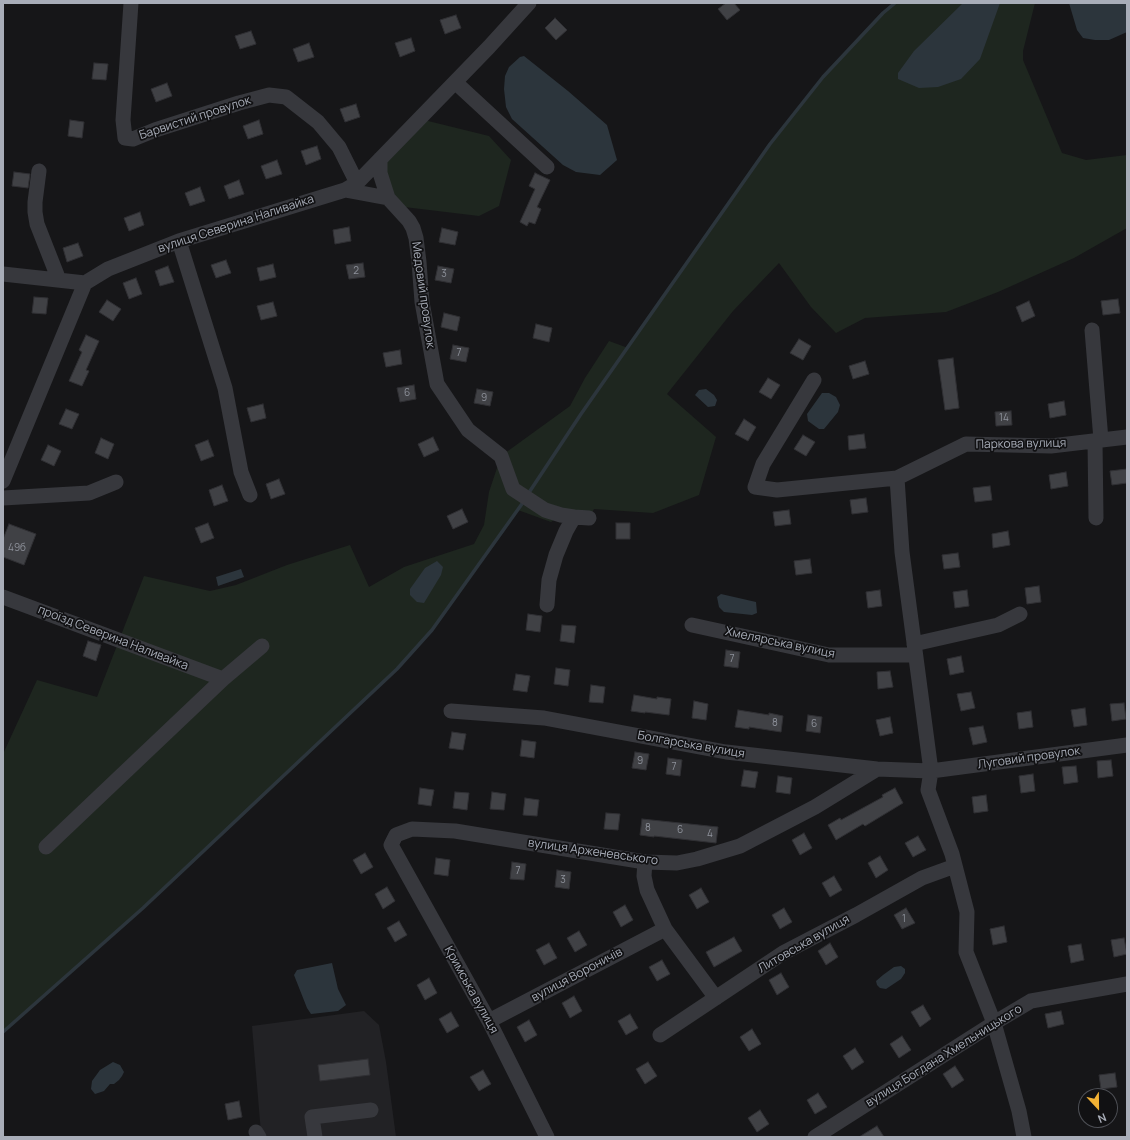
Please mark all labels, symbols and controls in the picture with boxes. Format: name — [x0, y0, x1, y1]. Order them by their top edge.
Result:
street label: Барвистий провулок — [137, 93, 253, 143]
street label: вулиця Северина Наливайка — [156, 192, 316, 256]
street label: Медовий провулок — [408, 241, 438, 349]
house number: 2 — [353, 265, 359, 277]
house number: 3 — [441, 268, 447, 280]
house number: 7 — [456, 347, 462, 359]
house number: 6 — [404, 387, 410, 399]
house number: 9 — [481, 392, 487, 404]
house number: 14 — [999, 412, 1009, 424]
street label: Паркова вулиця — [975, 436, 1067, 452]
house number: 49б — [8, 542, 26, 554]
street label: проїзд Северина Наливайка — [36, 603, 190, 673]
street label: Хмелярська вулиця — [724, 624, 836, 662]
house number: 7 — [729, 653, 735, 665]
house number: 8 — [772, 717, 778, 729]
house number: 6 — [811, 718, 817, 730]
street label: Болгарська вулиця — [636, 728, 746, 762]
street label: Луговий провулок — [977, 744, 1081, 772]
house number: 9 — [637, 755, 643, 767]
house number: 7 — [671, 761, 677, 773]
house number: 8 — [645, 822, 651, 834]
house number: 6 — [677, 824, 683, 836]
house number: 4 — [707, 828, 713, 840]
street label: вулиця Арженевського — [527, 836, 659, 868]
house number: 7 — [515, 865, 521, 877]
house number: 3 — [560, 874, 566, 886]
street label: Литовська вулиця — [756, 912, 852, 976]
house number: 1 — [902, 913, 906, 925]
street label: Кримська вулиця — [441, 944, 501, 1036]
street label: вулиця Вороничів — [529, 945, 625, 1005]
street label: вулиця Богдана Хмельницького — [863, 1002, 1025, 1110]
north arrow — [1078, 1088, 1118, 1128]
text: N — [1096, 1110, 1109, 1127]

